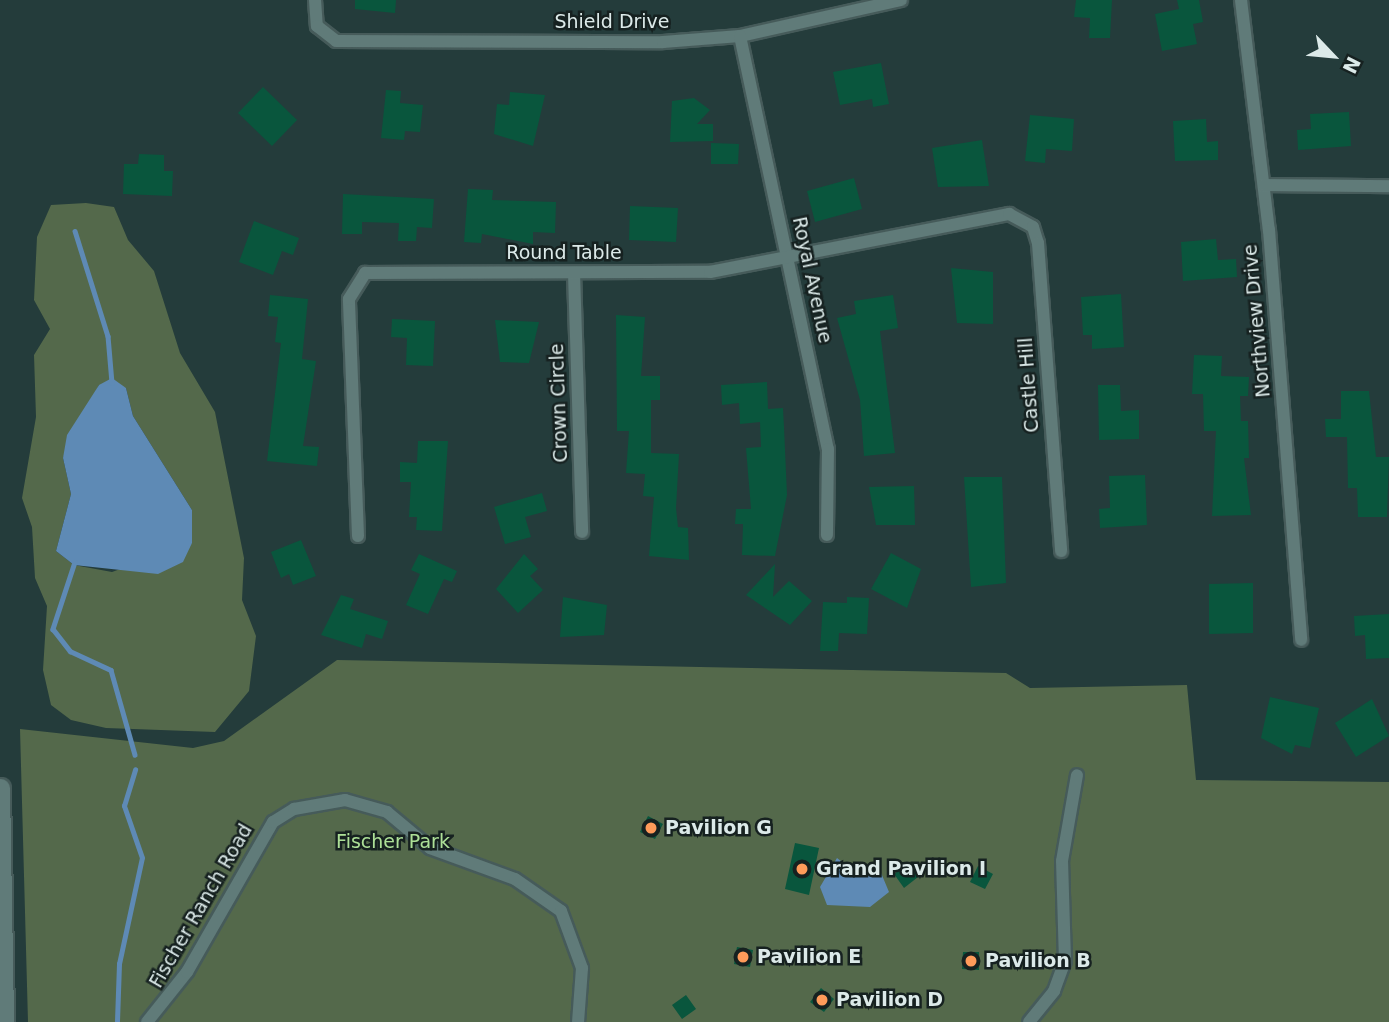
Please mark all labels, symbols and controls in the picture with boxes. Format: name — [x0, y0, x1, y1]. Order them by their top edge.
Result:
street label: Shield Drive — [554, 11, 670, 33]
north arrow — [1298, 21, 1368, 91]
text: N — [1339, 53, 1365, 77]
street label: Royal Avenue — [787, 215, 837, 345]
street label: Round Table — [506, 242, 622, 264]
street label: Northview Drive — [1239, 244, 1275, 398]
street label: Castle Hill — [1014, 337, 1044, 433]
street label: Crown Circle — [546, 343, 572, 463]
place label: Pavilion G — [665, 817, 772, 839]
street label: Fischer Ranch Road — [145, 820, 257, 992]
marker: Pavilion G — [643, 820, 659, 836]
park label: Fischer Park — [336, 831, 450, 853]
place label: Grand Pavilion I — [816, 858, 986, 880]
marker: Grand Pavilion I — [794, 861, 810, 877]
place label: Pavilion E — [757, 946, 861, 968]
marker: Pavilion E — [735, 949, 751, 965]
place label: Pavilion B — [985, 950, 1091, 972]
marker: Pavilion B — [963, 953, 979, 969]
place label: Pavilion D — [836, 989, 943, 1011]
marker: Pavilion D — [814, 992, 830, 1008]

